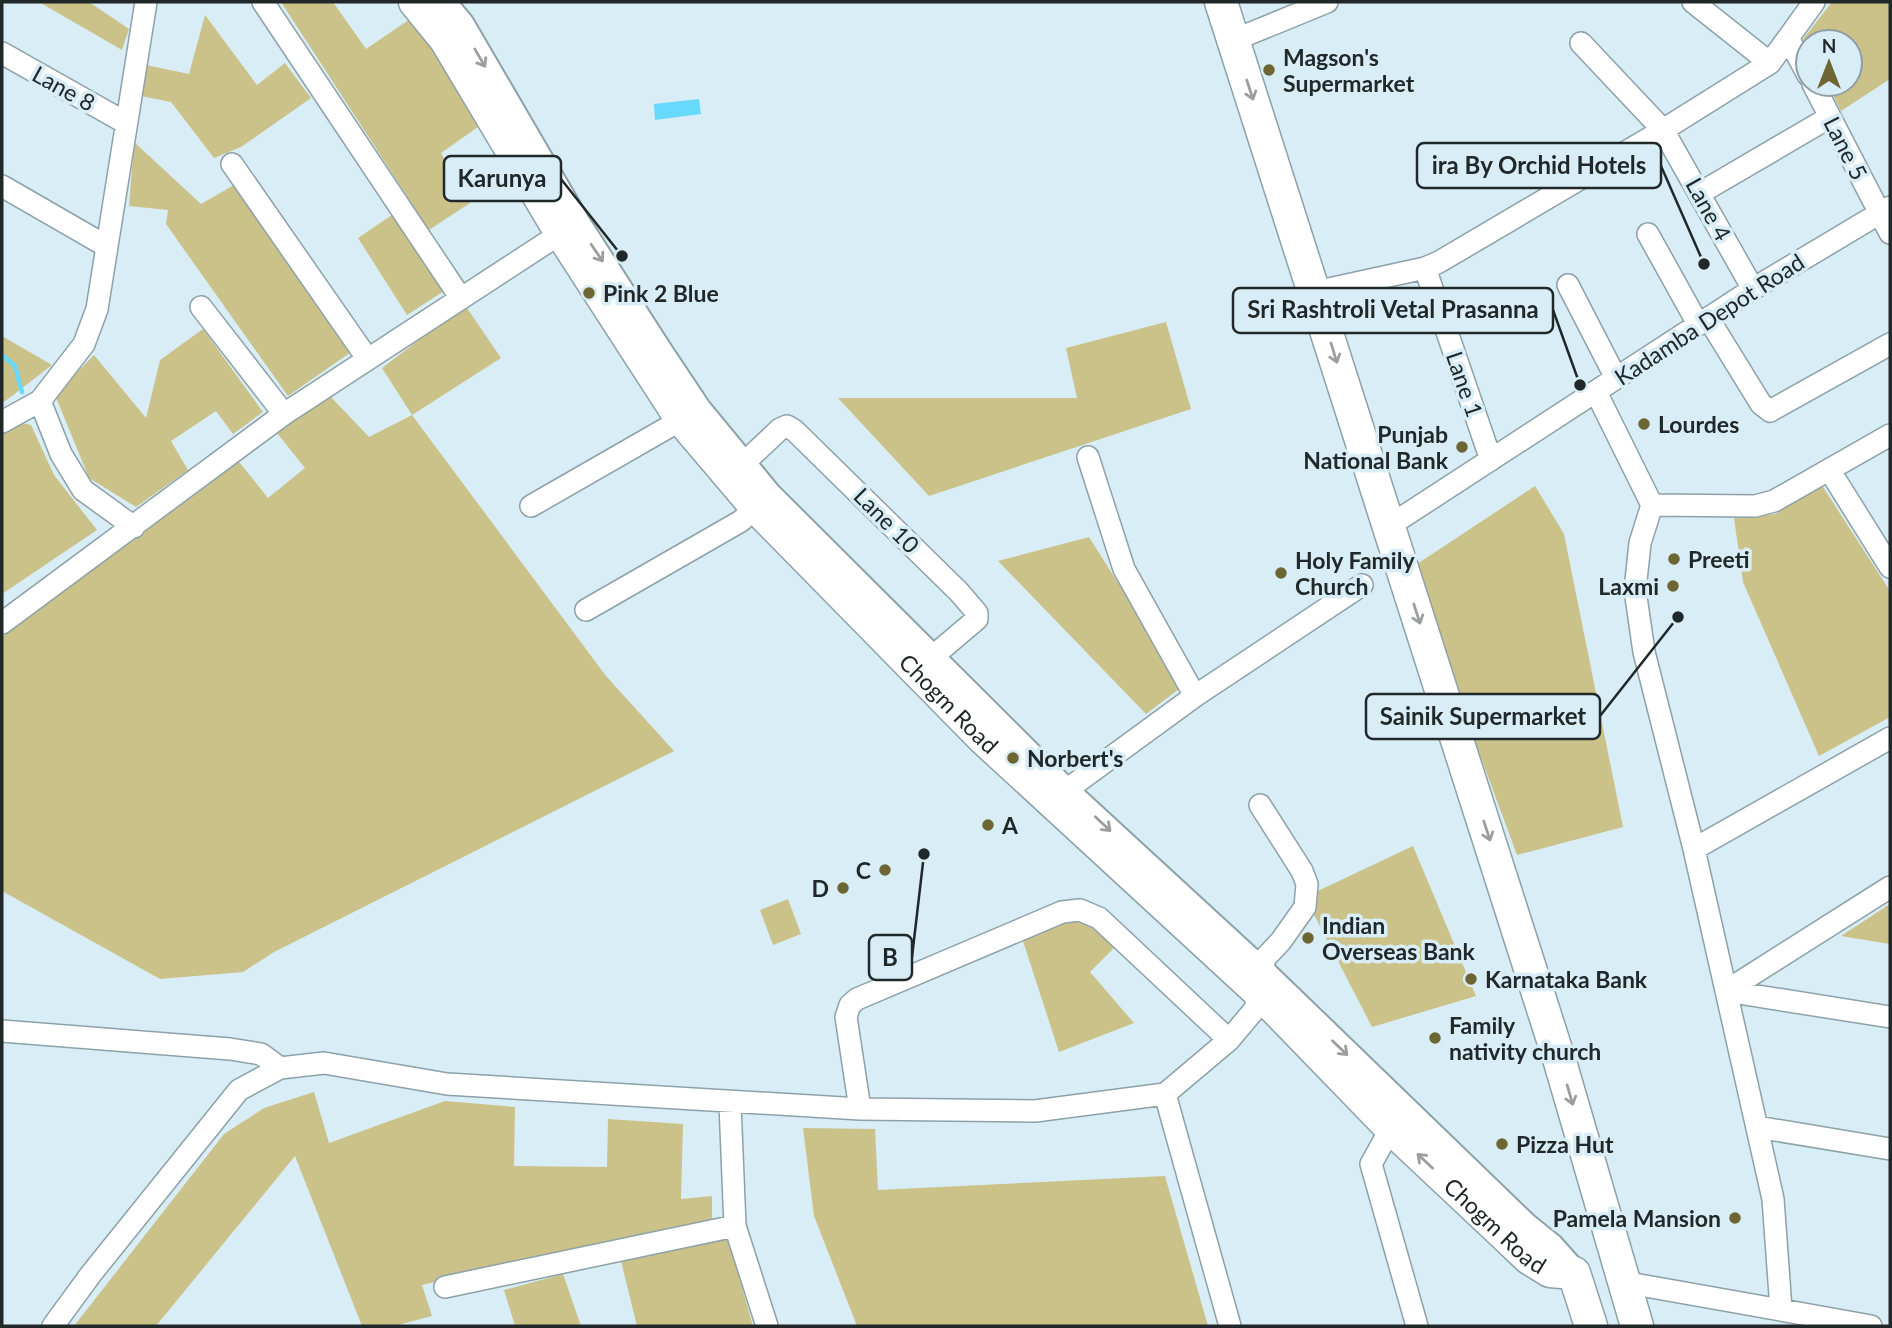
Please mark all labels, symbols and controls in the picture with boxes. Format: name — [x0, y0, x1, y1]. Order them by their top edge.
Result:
north arrow — [1794, 28, 1864, 98]
text: N — [1822, 34, 1836, 57]
place label: Magson's Supermarket — [1283, 43, 1415, 97]
one-way arrow — [473, 48, 487, 68]
street label: Lane 8 — [28, 59, 100, 117]
marker: Magson's Supermarket — [1261, 62, 1277, 78]
one-way arrow — [1244, 79, 1257, 101]
street label: Lane 5 — [1818, 112, 1874, 184]
callout: ira By Orchid Hotels — [1417, 143, 1661, 188]
text: ira By Orchid Hotels — [1432, 150, 1646, 179]
callout: Karunya — [444, 156, 561, 201]
text: Karunya — [458, 163, 546, 192]
street label: Lane 4 — [1680, 173, 1738, 245]
one-way arrow — [590, 243, 604, 262]
street label: Kadamba Depot Road — [1609, 247, 1809, 391]
place label: Pink 2 Blue — [603, 279, 719, 307]
marker: Pink 2 Blue — [581, 285, 597, 301]
callout: Sri Rashtroli Vetal Prasanna — [1233, 288, 1553, 333]
text: Sri Rashtroli Vetal Prasanna — [1247, 294, 1539, 323]
one-way arrow — [1328, 342, 1341, 364]
street label: Lane 1 — [1441, 348, 1489, 420]
place label: Lourdes — [1658, 410, 1739, 438]
marker: Lourdes — [1636, 416, 1652, 432]
place label: Punjab National Bank — [1303, 420, 1449, 474]
marker: Punjab National Bank — [1454, 439, 1470, 455]
street label: Lane 10 — [849, 482, 925, 558]
place label: Preeti — [1688, 545, 1750, 573]
place label: Holy Family Church — [1295, 546, 1415, 600]
marker: Preeti — [1666, 551, 1682, 567]
marker: Holy Family Church — [1273, 565, 1289, 581]
place label: Laxmi — [1598, 572, 1659, 600]
marker: Laxmi — [1665, 578, 1681, 594]
one-way arrow — [1412, 603, 1425, 625]
street label: Chogm Road — [894, 648, 1004, 759]
callout: Sainik Supermarket — [1366, 694, 1600, 739]
text: Sainik Supermarket — [1380, 701, 1586, 730]
place label: Norbert's — [1027, 744, 1123, 772]
marker: Norbert's — [1005, 750, 1021, 766]
place label: A — [1001, 811, 1019, 839]
one-way arrow — [1094, 816, 1112, 832]
marker: A — [980, 817, 996, 833]
one-way arrow — [1481, 820, 1494, 842]
place label: C — [856, 856, 871, 884]
marker: C — [877, 862, 893, 878]
place label: D — [812, 874, 829, 902]
marker: D — [835, 880, 851, 896]
place label: Indian Overseas Bank — [1322, 911, 1476, 965]
marker: Indian Overseas Bank — [1300, 930, 1316, 946]
callout: B — [869, 935, 912, 980]
text: B — [882, 942, 898, 971]
place label: Karnataka Bank — [1485, 965, 1648, 993]
marker: Karnataka Bank — [1463, 971, 1479, 987]
place label: Family nativity church — [1449, 1011, 1601, 1065]
marker: Family nativity church — [1427, 1030, 1443, 1046]
one-way arrow — [1331, 1039, 1348, 1056]
one-way arrow — [1564, 1083, 1577, 1105]
place label: Pizza Hut — [1516, 1130, 1614, 1158]
marker: Pizza Hut — [1494, 1136, 1510, 1152]
one-way arrow — [1417, 1152, 1434, 1169]
street label: Chogm Road — [1439, 1171, 1551, 1279]
place label: Pamela Mansion — [1553, 1204, 1721, 1232]
marker: Pamela Mansion — [1727, 1210, 1743, 1226]

